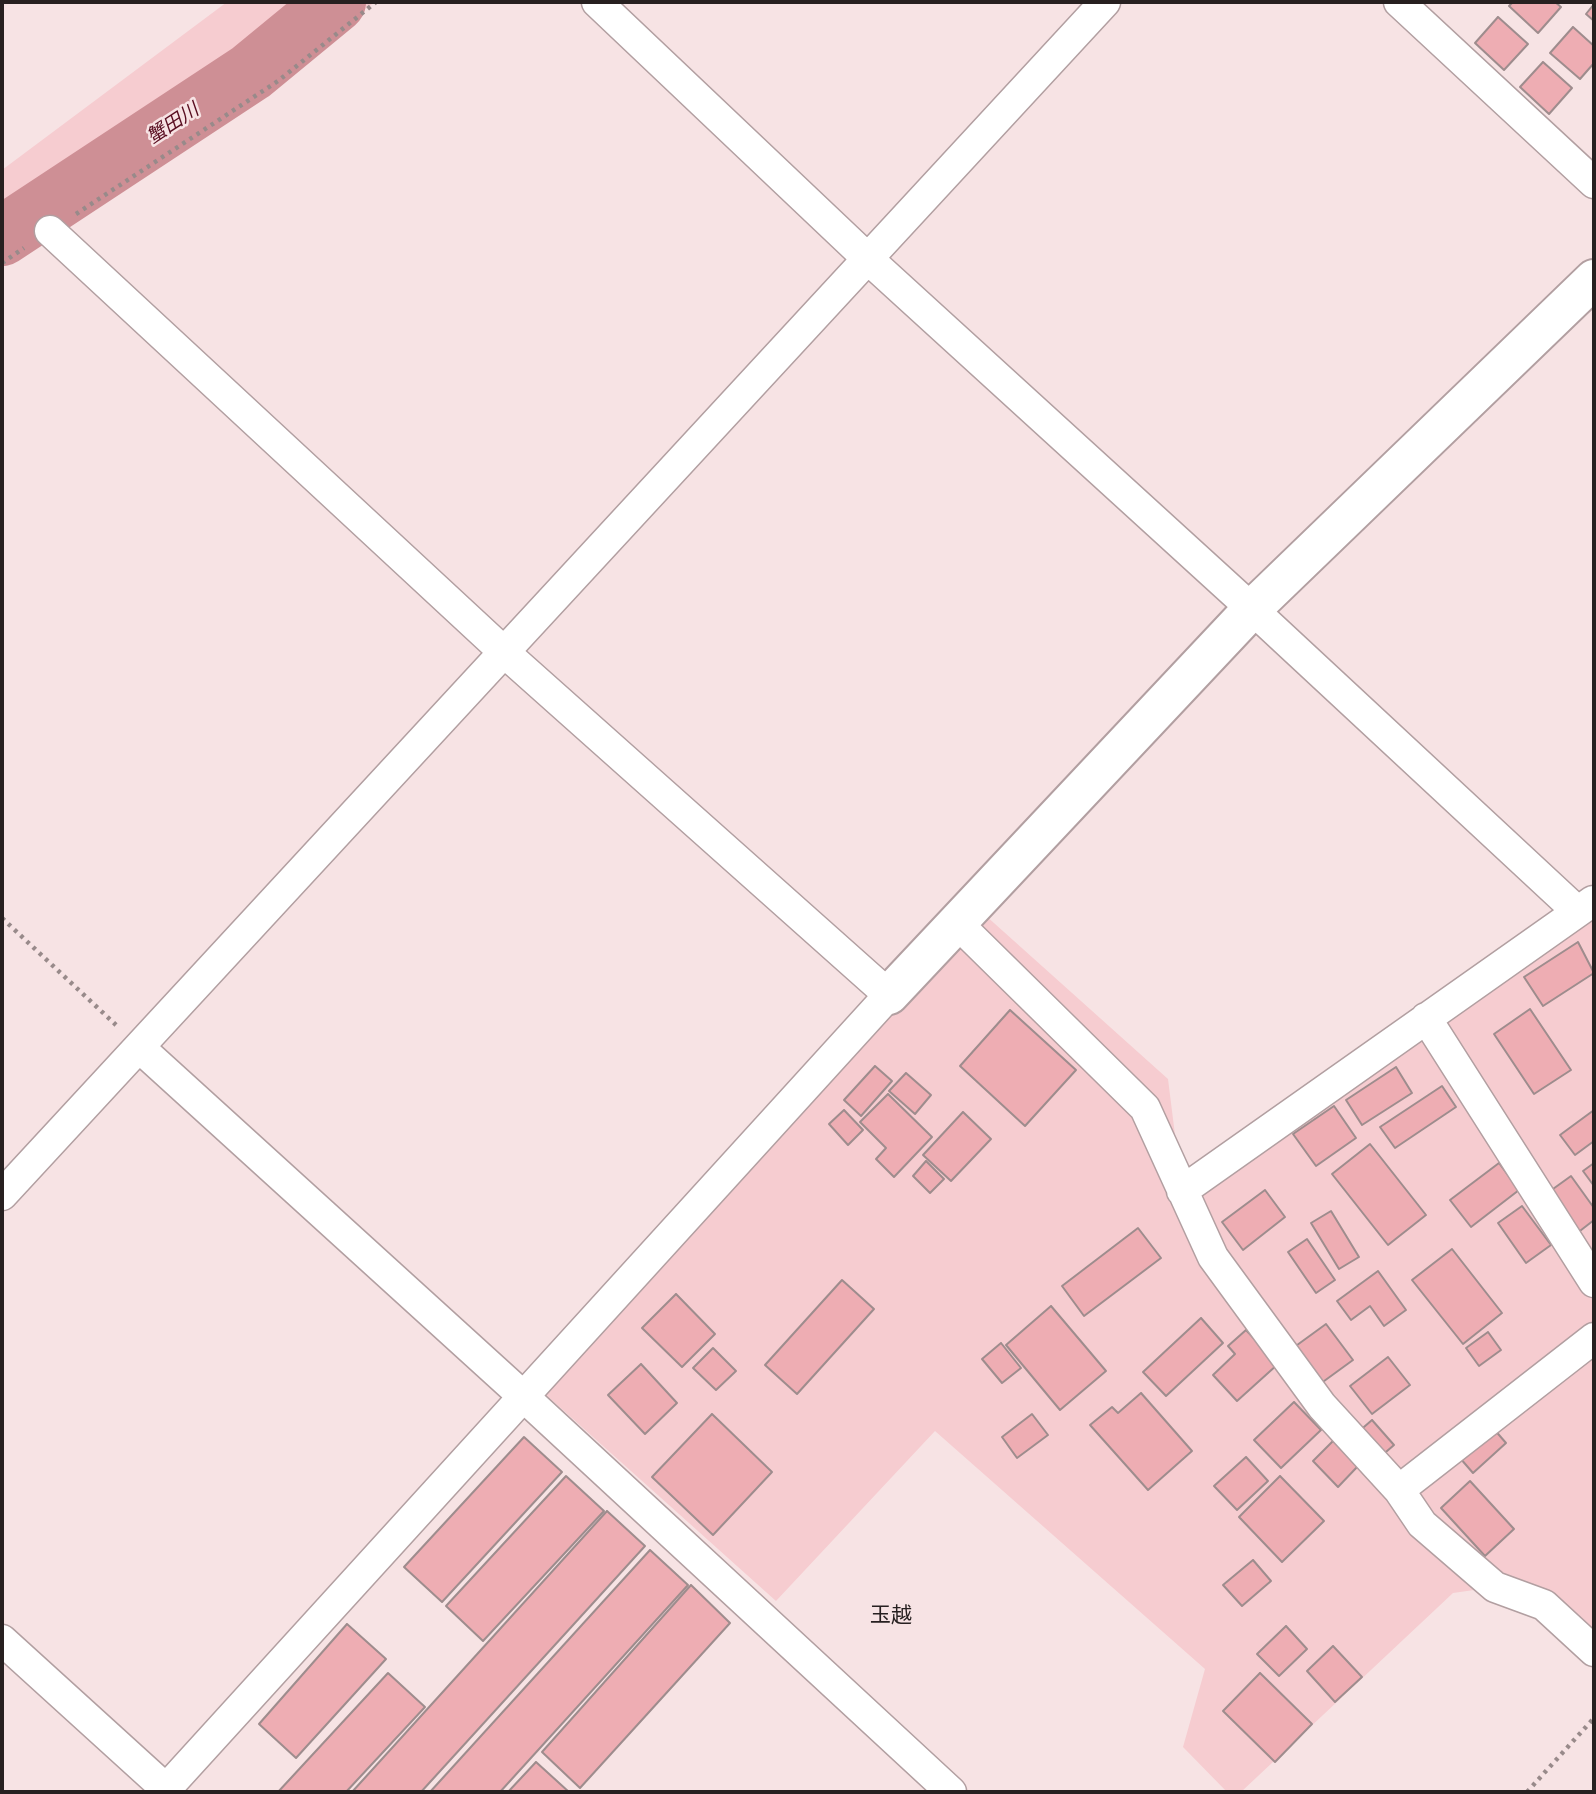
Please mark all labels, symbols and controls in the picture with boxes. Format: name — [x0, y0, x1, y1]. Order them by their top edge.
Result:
water label: 蟹田川 — [143, 99, 203, 149]
district label: 玉越 — [870, 1603, 912, 1629]

